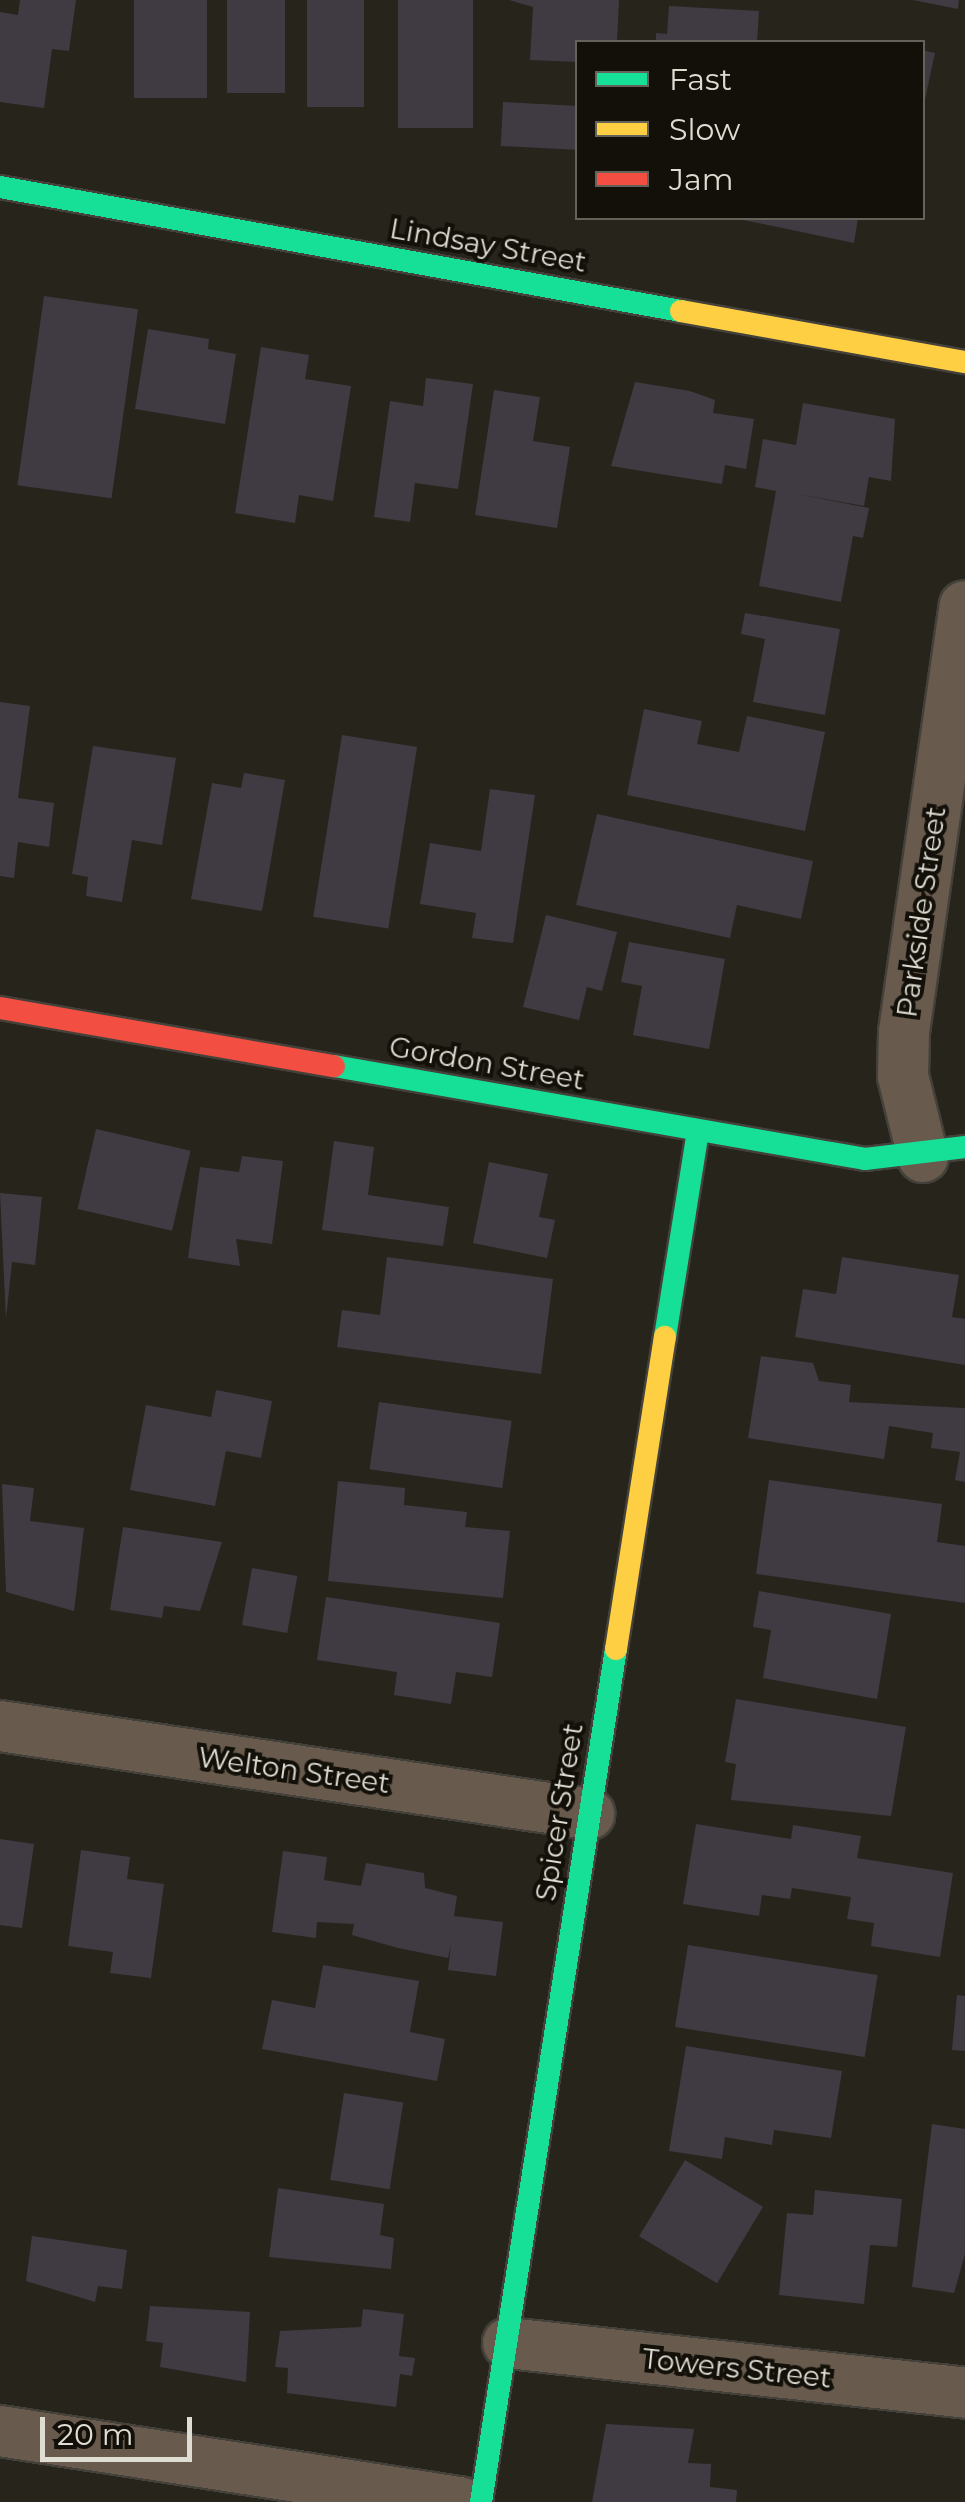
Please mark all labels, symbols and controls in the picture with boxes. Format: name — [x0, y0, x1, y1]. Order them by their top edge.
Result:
legend — [575, 40, 925, 220]
text: Fast — [669, 61, 732, 98]
text: Slow — [669, 111, 740, 148]
text: Jam — [669, 161, 734, 198]
street label: Lindsay Street — [387, 211, 589, 279]
street label: Parkside Street — [890, 804, 952, 1020]
street label: Gordon Street — [387, 1029, 587, 1097]
street label: Spicer Street — [528, 1721, 590, 1903]
street label: Welton Street — [196, 1740, 392, 1800]
street label: Towers Street — [641, 2341, 833, 2395]
scale bar — [45, 2397, 198, 2459]
text: 20 m — [57, 2416, 134, 2453]

